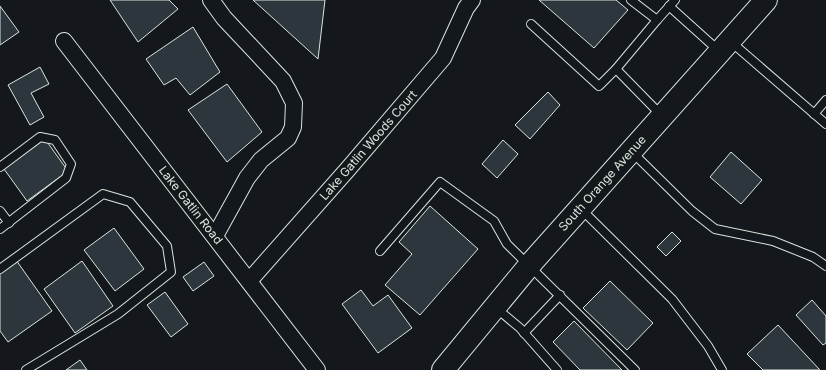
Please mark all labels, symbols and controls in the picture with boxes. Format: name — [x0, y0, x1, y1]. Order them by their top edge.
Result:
street label: Lake Gatlin Woods Court — [316, 87, 420, 203]
street label: South Orange Avenue — [555, 132, 649, 234]
street label: Lake Gatlin Road — [156, 163, 226, 247]

